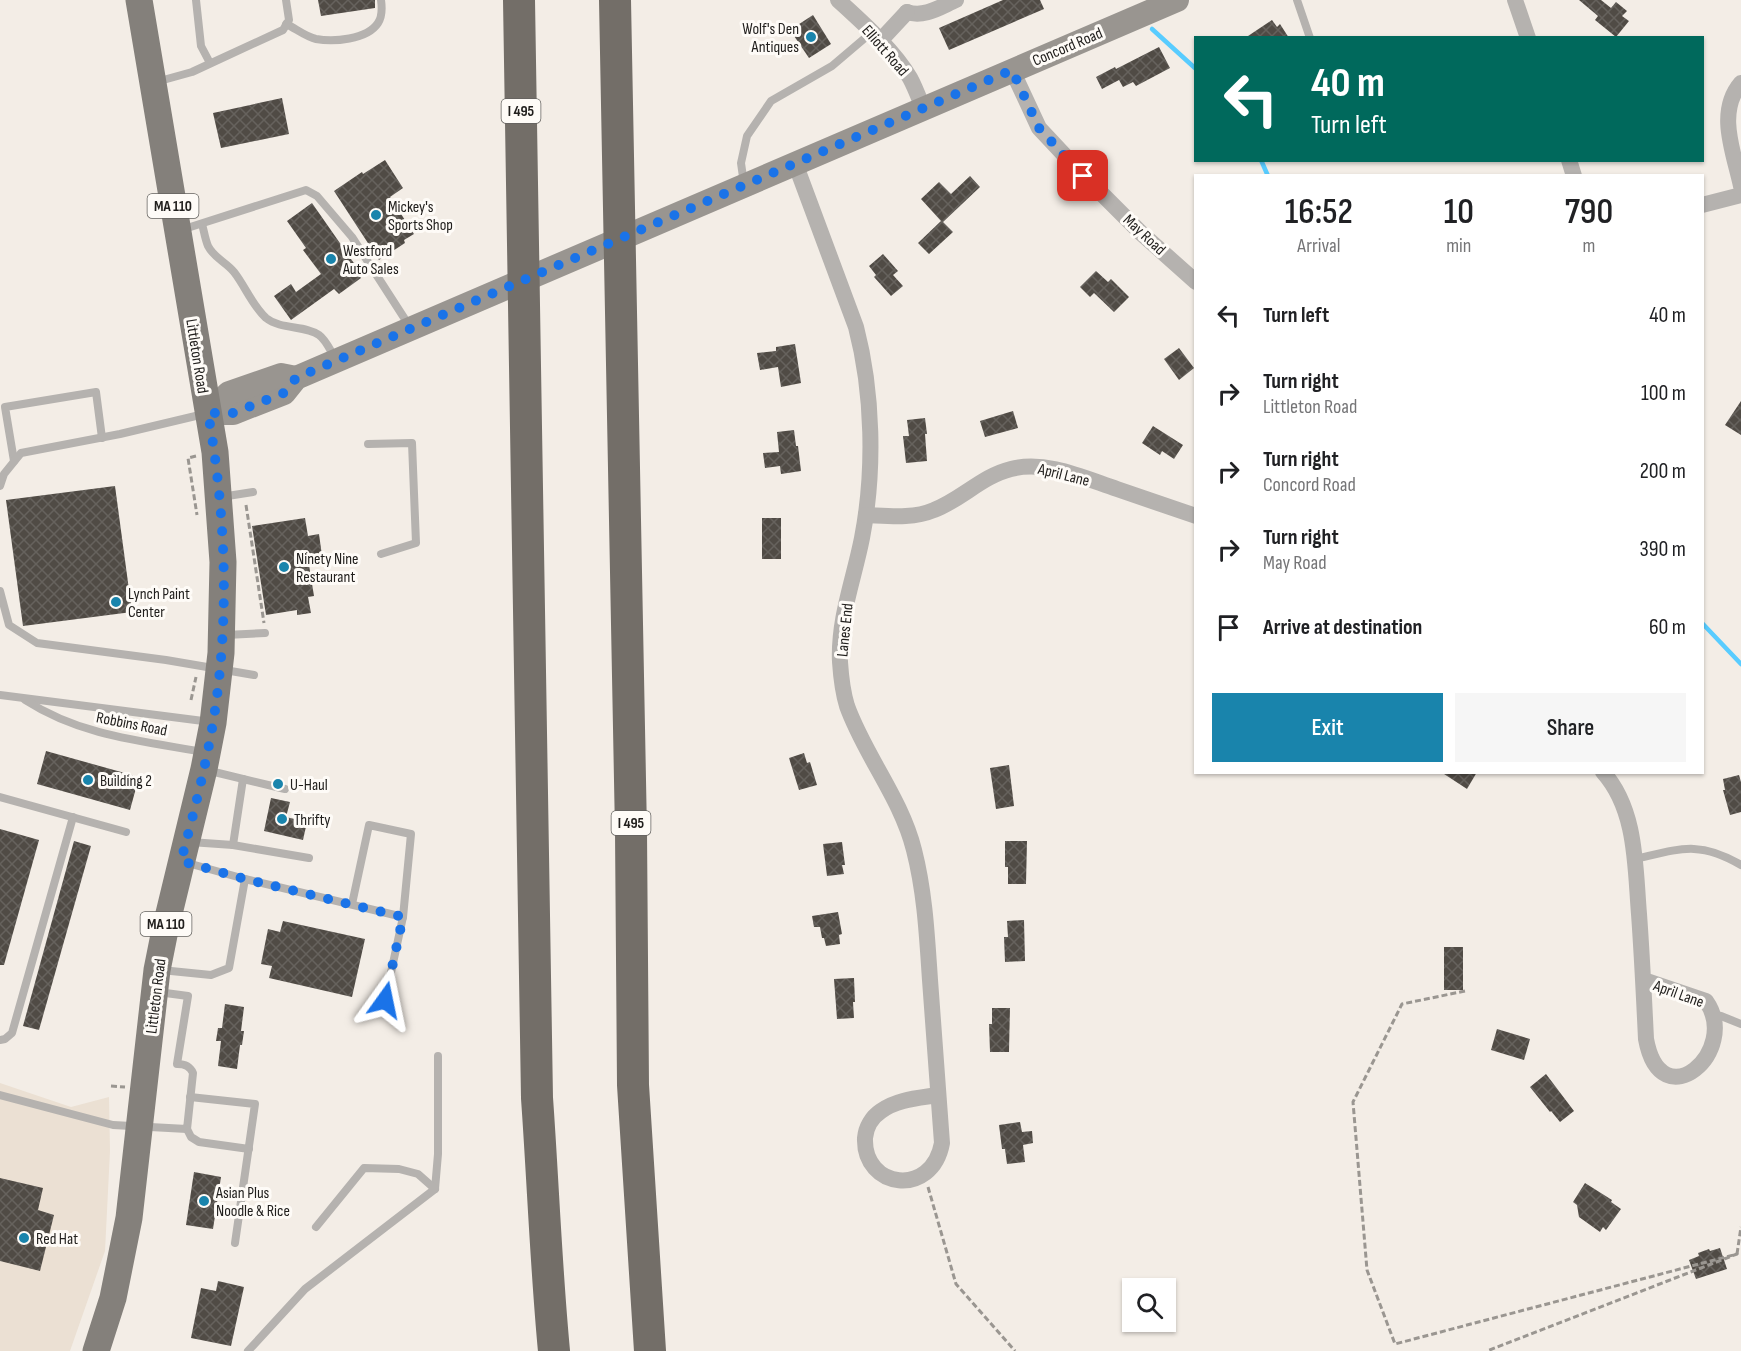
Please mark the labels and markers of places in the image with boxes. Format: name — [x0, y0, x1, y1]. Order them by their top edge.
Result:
place label: Wolf's Den Antiques — [742, 20, 799, 57]
marker: Wolf's Den Antiques — [804, 30, 818, 44]
pin — [1057, 150, 1108, 201]
place label: Mickey's Sports Shop — [388, 198, 453, 235]
marker: Mickey's Sports Shop — [369, 208, 383, 222]
place label: Westford Auto Sales — [342, 242, 399, 279]
marker: Westford Auto Sales — [324, 252, 338, 266]
place label: Ninety Nine Restaurant — [296, 550, 358, 587]
marker: Ninety Nine Restaurant — [277, 560, 291, 574]
place label: Lynch Paint Center — [128, 585, 190, 622]
marker: Lynch Paint Center — [109, 595, 123, 609]
place label: Building 2 — [100, 772, 152, 791]
marker: Building 2 — [81, 773, 95, 787]
place label: U-Haul — [290, 776, 328, 795]
marker: U-Haul — [271, 777, 285, 791]
place label: Thrifty — [294, 811, 330, 830]
marker: Thrifty — [275, 812, 289, 826]
place label: Asian Plus Noodle & Rice — [215, 1184, 290, 1221]
marker: Asian Plus Noodle & Rice — [197, 1194, 211, 1208]
place label: Red Hat — [36, 1230, 78, 1249]
marker: Red Hat — [17, 1231, 31, 1245]

